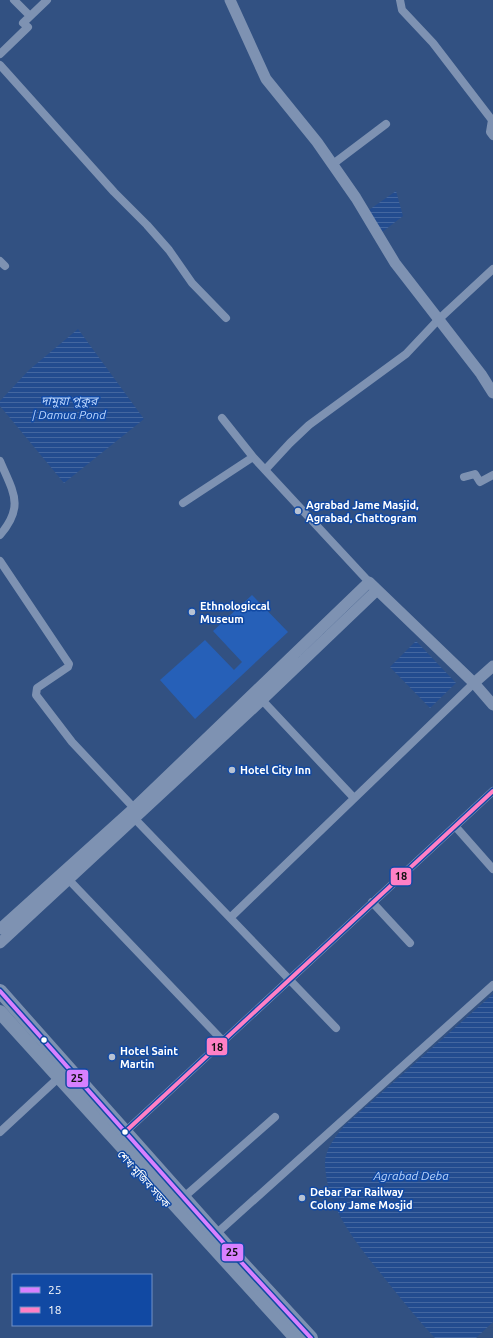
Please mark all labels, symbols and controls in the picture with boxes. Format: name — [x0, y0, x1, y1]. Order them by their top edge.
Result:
water label: দামুয়া পুকুর | Damua Pond — [31, 394, 106, 421]
place label: Agrabad Jame Masjid, Agrabad, Chattogram — [306, 499, 419, 524]
marker: Agrabad Jame Masjid, Agrabad, Chattogram — [293, 506, 303, 516]
place label: Ethnologiccal Museum — [200, 600, 271, 625]
marker: Ethnologiccal Museum — [187, 607, 197, 617]
place label: Hotel City Inn — [240, 764, 311, 776]
marker: Hotel City Inn — [227, 765, 237, 775]
line badge: 18 — [390, 867, 412, 886]
text: 18 — [395, 870, 407, 882]
unlabelled marker — [39, 1035, 49, 1045]
line badge: 18 — [206, 1037, 228, 1056]
text: 18 — [211, 1041, 223, 1053]
place label: Hotel Saint Martin — [120, 1045, 178, 1070]
marker: Hotel Saint Martin — [107, 1052, 117, 1062]
line badge: 25 — [66, 1069, 89, 1088]
text: 25 — [71, 1072, 83, 1084]
unlabelled marker — [120, 1127, 130, 1137]
street label: শেখ মুজিব সড়ক — [115, 1148, 173, 1211]
water label: Agrabad Deba — [372, 1169, 449, 1182]
place label: Debar Par Railway Colony Jame Mosjid — [310, 1186, 413, 1211]
marker: Debar Par Railway Colony Jame Mosjid — [297, 1193, 307, 1203]
line badge: 25 — [221, 1243, 244, 1262]
text: 25 — [226, 1246, 238, 1258]
legend — [12, 1274, 152, 1326]
text: 25 — [48, 1283, 62, 1296]
text: 18 — [48, 1303, 62, 1316]

